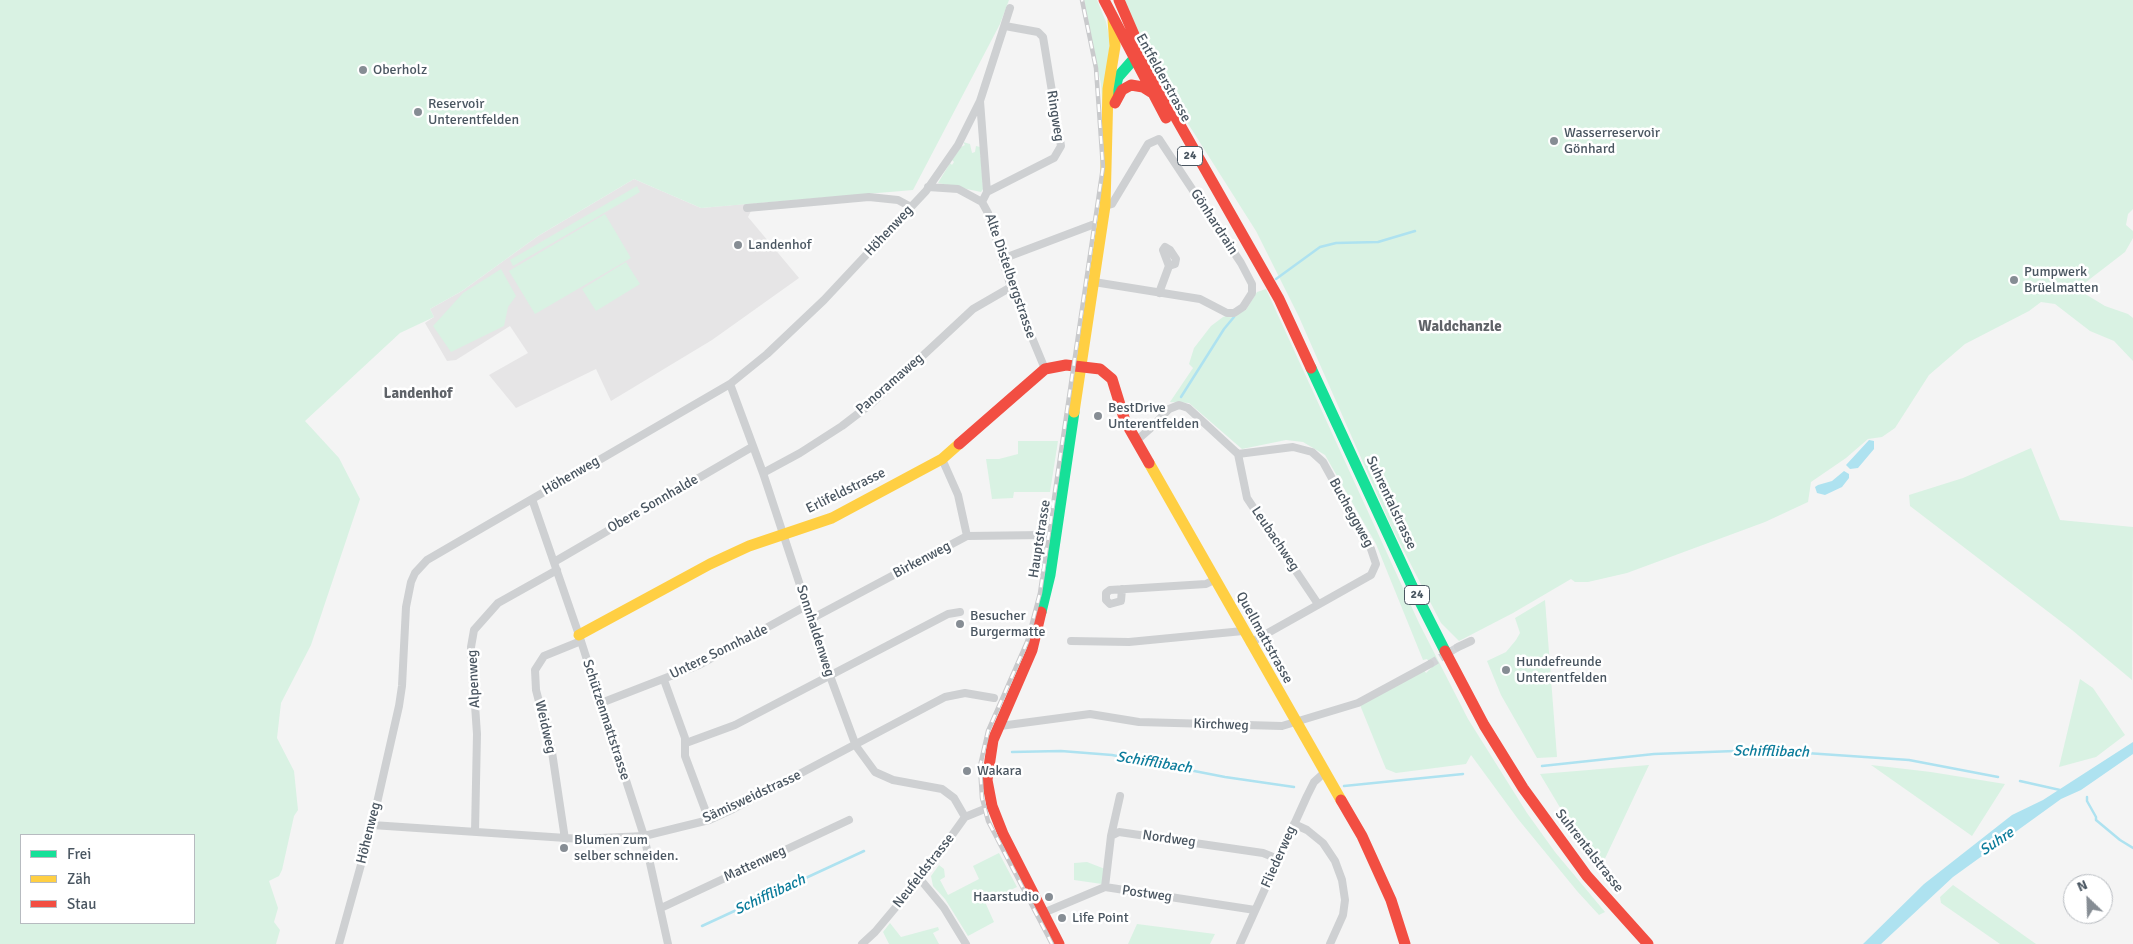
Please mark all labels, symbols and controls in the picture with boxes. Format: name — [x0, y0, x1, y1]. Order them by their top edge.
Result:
street label: Entfelderstrasse — [1132, 31, 1194, 125]
place label: Oberholz — [373, 62, 427, 78]
marker: Oberholz — [357, 64, 369, 76]
street label: Ringweg — [1043, 89, 1067, 143]
place label: Reservoir Unterentfelden — [428, 96, 519, 128]
marker: Reservoir Unterentfelden — [412, 106, 424, 118]
place label: Wasserreservoir Gönhard — [1564, 125, 1660, 158]
marker: Wasserreservoir Gönhard — [1548, 135, 1560, 147]
road number: 24 — [1178, 146, 1202, 166]
street label: Gönhardrain — [1187, 186, 1241, 258]
street label: Höhenweg — [861, 202, 917, 260]
street label: Alte Distelbergstrasse — [981, 211, 1039, 341]
place label: Landenhof — [748, 237, 811, 253]
marker: Landenhof — [732, 239, 744, 251]
place label: Pumpwerk Brüelmatten — [2024, 264, 2099, 296]
marker: Pumpwerk Brüelmatten — [2008, 274, 2020, 286]
district label: Waldchanzle — [1418, 318, 1502, 336]
street label: Panoramaweg — [853, 350, 927, 418]
district label: Landenhof — [384, 385, 452, 403]
place label: BestDrive Unterentfelden — [1108, 400, 1199, 432]
marker: BestDrive Unterentfelden — [1092, 410, 1104, 422]
street label: Höhenweg — [539, 453, 603, 499]
street label: Suhrentalstrasse — [1362, 454, 1420, 552]
street label: Erlifeldstrasse — [804, 465, 888, 517]
street label: Obere Sonnhalde — [605, 471, 701, 537]
street label: Bucheggweg — [1325, 476, 1377, 550]
street label: Hauptstrasse — [1026, 499, 1054, 579]
street label: Leubachweg — [1247, 503, 1303, 575]
street label: Birkenweg — [890, 538, 954, 582]
street label: Sonnhaldenweg — [792, 583, 838, 679]
road number: 24 — [1404, 586, 1430, 604]
street label: Quellmattstrasse — [1232, 589, 1296, 687]
place label: Besucher Burgermatte — [970, 608, 1045, 640]
marker: Besucher Burgermatte — [954, 618, 966, 630]
street label: Untere Sonnhalde — [667, 621, 771, 683]
street label: Alpenweg — [464, 649, 484, 709]
place label: Hundefreunde Unterentfelden — [1516, 654, 1607, 686]
street label: Schützenmattstrasse — [579, 658, 633, 782]
marker: Hundefreunde Unterentfelden — [1500, 664, 1512, 676]
street label: Weidweg — [531, 699, 559, 755]
street label: Kirchweg — [1193, 716, 1249, 734]
water label: Schifflibach — [1733, 742, 1809, 762]
water label: Schifflibach — [1115, 748, 1193, 778]
place label: Wakara — [977, 763, 1022, 779]
marker: Wakara — [961, 765, 973, 777]
street label: Sämisweidstrasse — [700, 767, 804, 827]
street label: Höhenweg — [353, 800, 385, 866]
street label: Suhrentalstrasse — [1551, 806, 1627, 896]
street label: Fliederweg — [1258, 823, 1300, 891]
water label: Suhre — [1976, 824, 2018, 860]
street label: Nordweg — [1141, 827, 1197, 851]
street label: Neufeldstrasse — [890, 831, 958, 911]
place label: Blumen zum selber schneiden. — [574, 832, 678, 864]
legend — [20, 834, 195, 924]
marker: Blumen zum selber schneiden. — [558, 842, 570, 854]
street label: Mattenweg — [721, 842, 789, 886]
text: Frei — [67, 845, 91, 863]
text: Zäh — [67, 870, 91, 888]
water label: Schifflibach — [732, 871, 808, 919]
north arrow — [2063, 874, 2113, 924]
text: N — [2074, 876, 2090, 896]
street label: Postweg — [1121, 882, 1173, 906]
place label: Haarstudio — [973, 889, 1039, 905]
marker: Haarstudio — [1043, 891, 1055, 903]
text: Stau — [67, 895, 96, 913]
place label: Life Point — [1072, 910, 1129, 926]
marker: Life Point — [1056, 912, 1068, 924]

